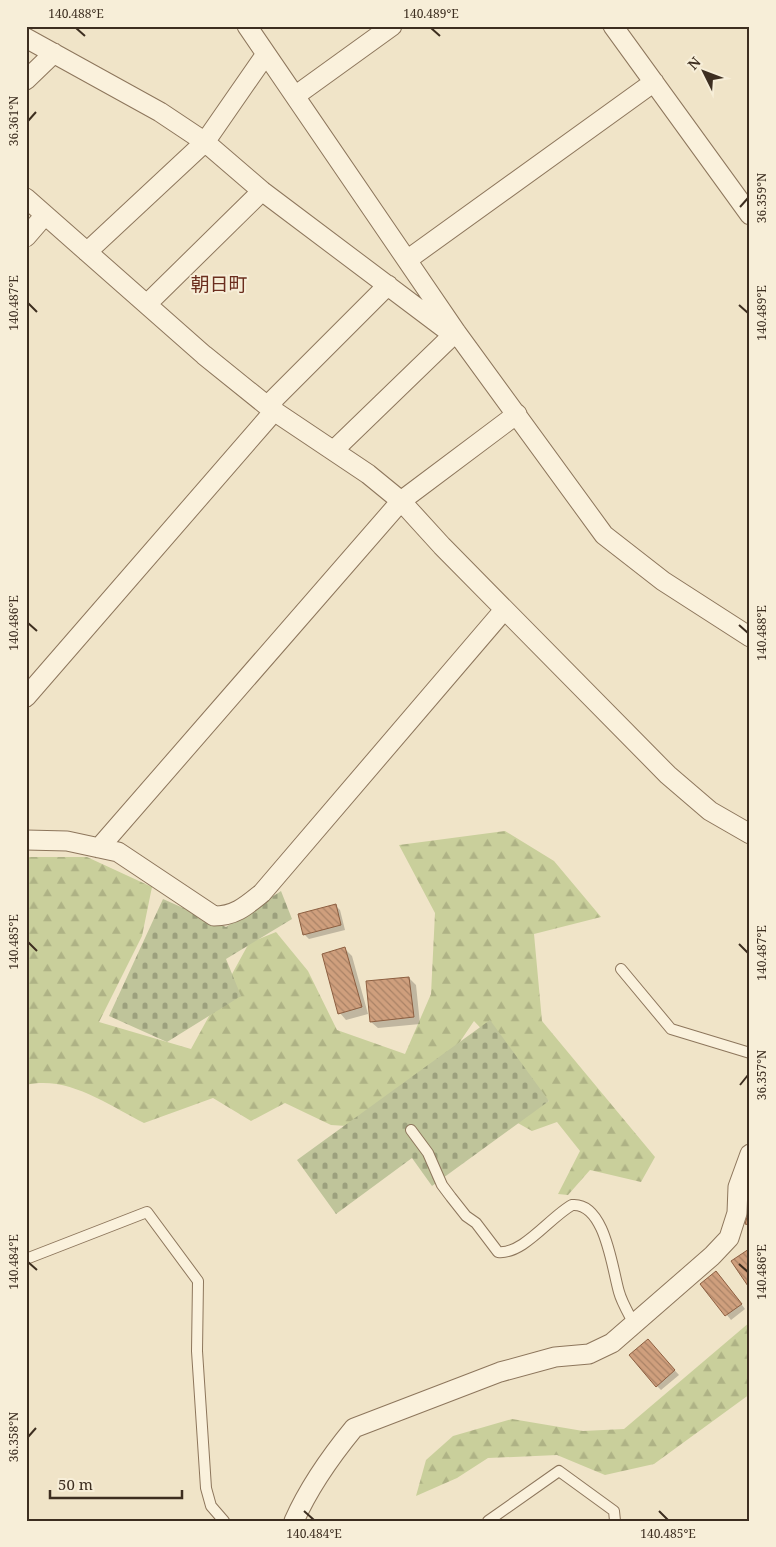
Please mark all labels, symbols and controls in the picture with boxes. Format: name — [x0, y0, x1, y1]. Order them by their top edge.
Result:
text: 140.488°E — [48, 5, 104, 22]
text: 140.489°E — [403, 5, 459, 22]
north arrow — [678, 48, 728, 98]
text: N — [683, 53, 705, 73]
text: 36.361°N — [5, 96, 22, 146]
text: 36.359°N — [753, 173, 770, 223]
district label: 朝日町 — [190, 271, 248, 297]
text: 140.487°E — [5, 275, 22, 331]
text: 140.489°E — [753, 285, 770, 341]
text: 140.486°E — [5, 595, 22, 651]
text: 140.488°E — [753, 605, 770, 661]
text: 140.485°E — [5, 914, 22, 970]
text: 140.487°E — [753, 925, 770, 981]
text: 36.357°N — [753, 1050, 770, 1100]
text: 140.484°E — [5, 1234, 22, 1290]
text: 140.486°E — [753, 1244, 770, 1300]
text: 36.358°N — [5, 1412, 22, 1462]
scale bar — [50, 1467, 182, 1499]
text: 50 m — [58, 1474, 93, 1494]
text: 140.484°E — [286, 1525, 342, 1542]
text: 140.485°E — [640, 1525, 696, 1542]

